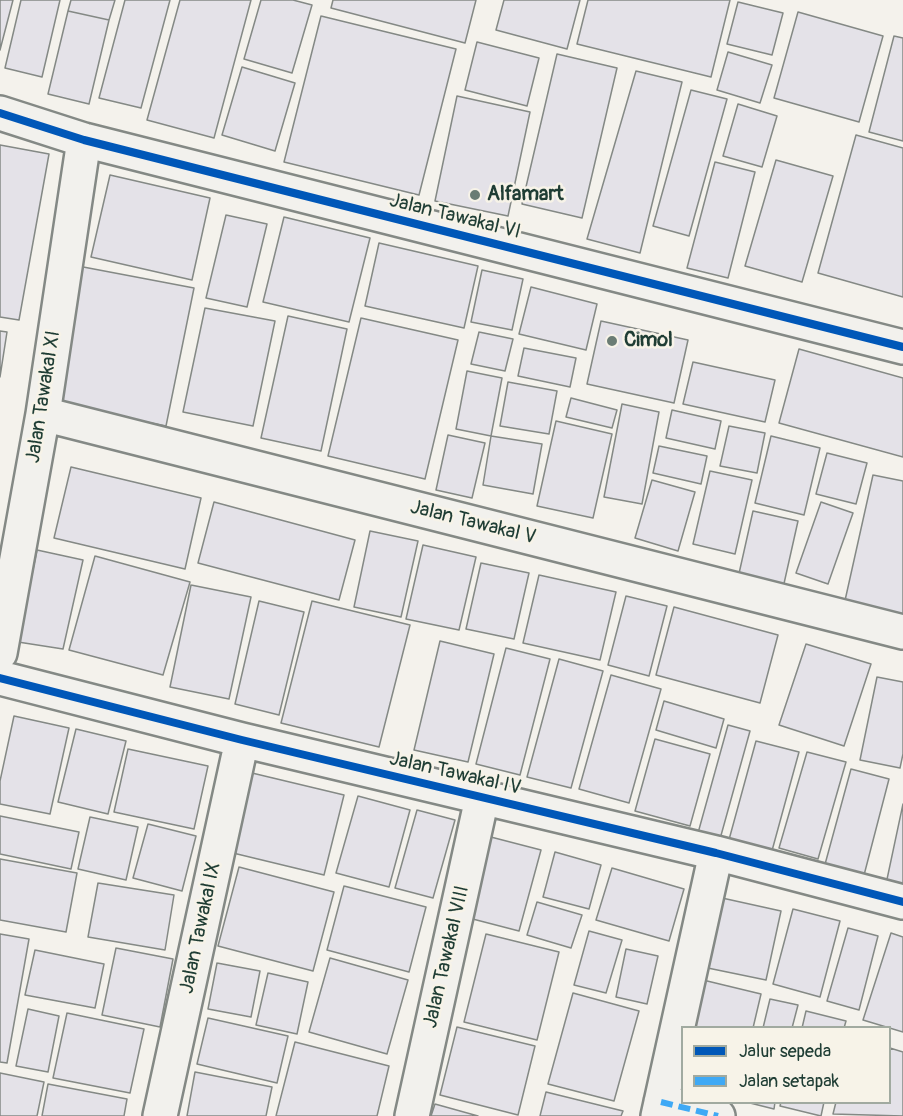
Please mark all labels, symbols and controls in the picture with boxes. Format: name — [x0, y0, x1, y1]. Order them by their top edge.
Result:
place label: Alfamart — [487, 183, 564, 207]
marker: Alfamart — [468, 188, 482, 202]
street label: Jalan Tawakal VI — [387, 189, 523, 245]
street label: Jalan Tawakal XI — [22, 329, 66, 465]
place label: Cimol — [624, 329, 673, 353]
marker: Cimol — [605, 334, 619, 348]
street label: Jalan Tawakal V — [408, 496, 538, 550]
street label: Jalan Tawakal IV — [387, 747, 523, 801]
street label: Jalan Tawakal IX — [175, 860, 227, 996]
street label: Jalan Tawakal VIII — [419, 883, 475, 1031]
legend — [681, 1026, 891, 1104]
text: Jalur sepeda — [739, 1040, 831, 1063]
text: Jalan setapak — [739, 1070, 839, 1093]

